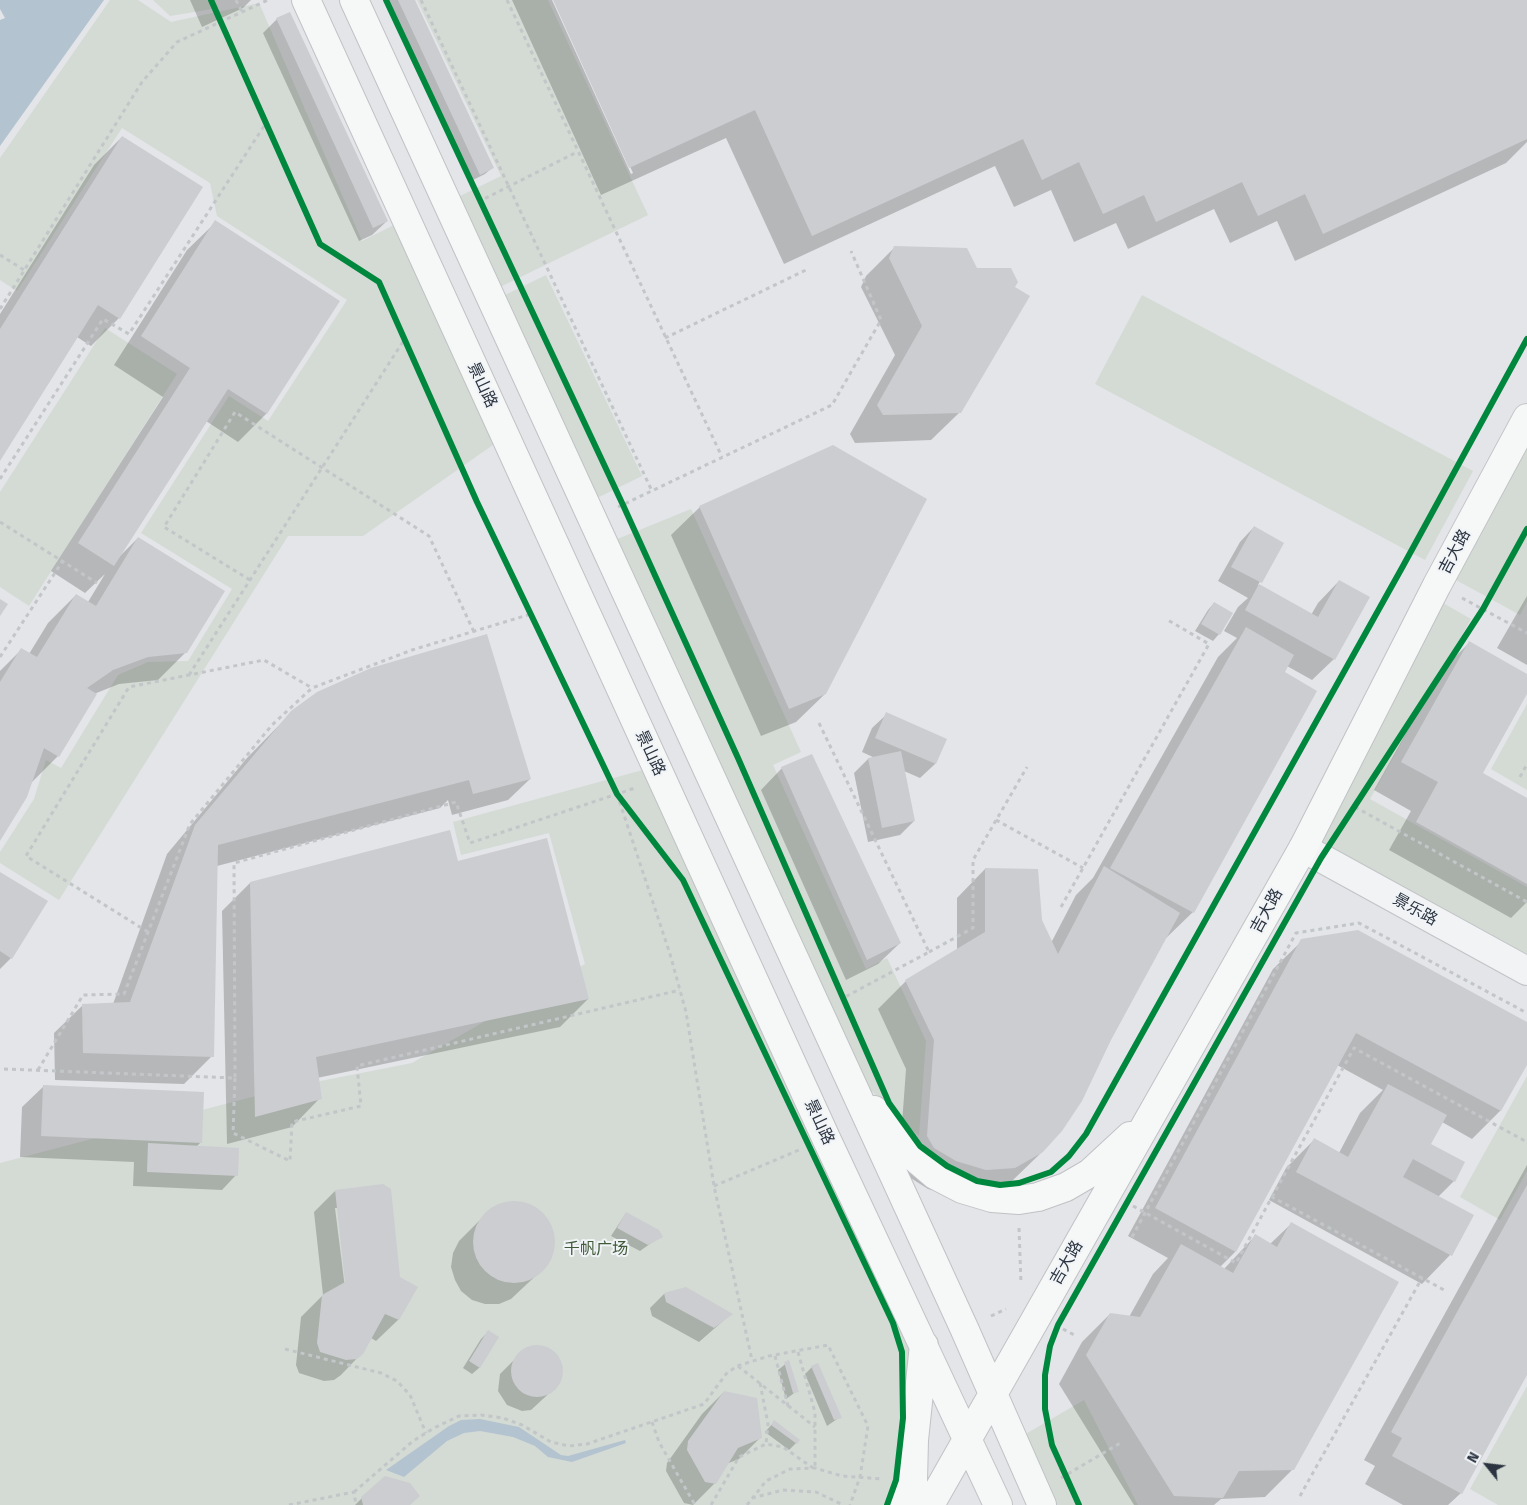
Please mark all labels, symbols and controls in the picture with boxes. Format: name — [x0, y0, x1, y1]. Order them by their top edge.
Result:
street label: 景山路 — [463, 359, 501, 411]
street label: 吉大路 — [1435, 526, 1475, 578]
street label: 景山路 — [631, 727, 669, 779]
street label: 吉大路 — [1247, 885, 1287, 937]
street label: 景乐路 — [1389, 890, 1441, 930]
street label: 景山路 — [800, 1096, 838, 1148]
street label: 吉大路 — [1047, 1237, 1087, 1289]
park label: 千帆广场 — [564, 1240, 628, 1260]
north arrow — [1462, 1440, 1512, 1490]
text: N — [1464, 1449, 1483, 1466]

